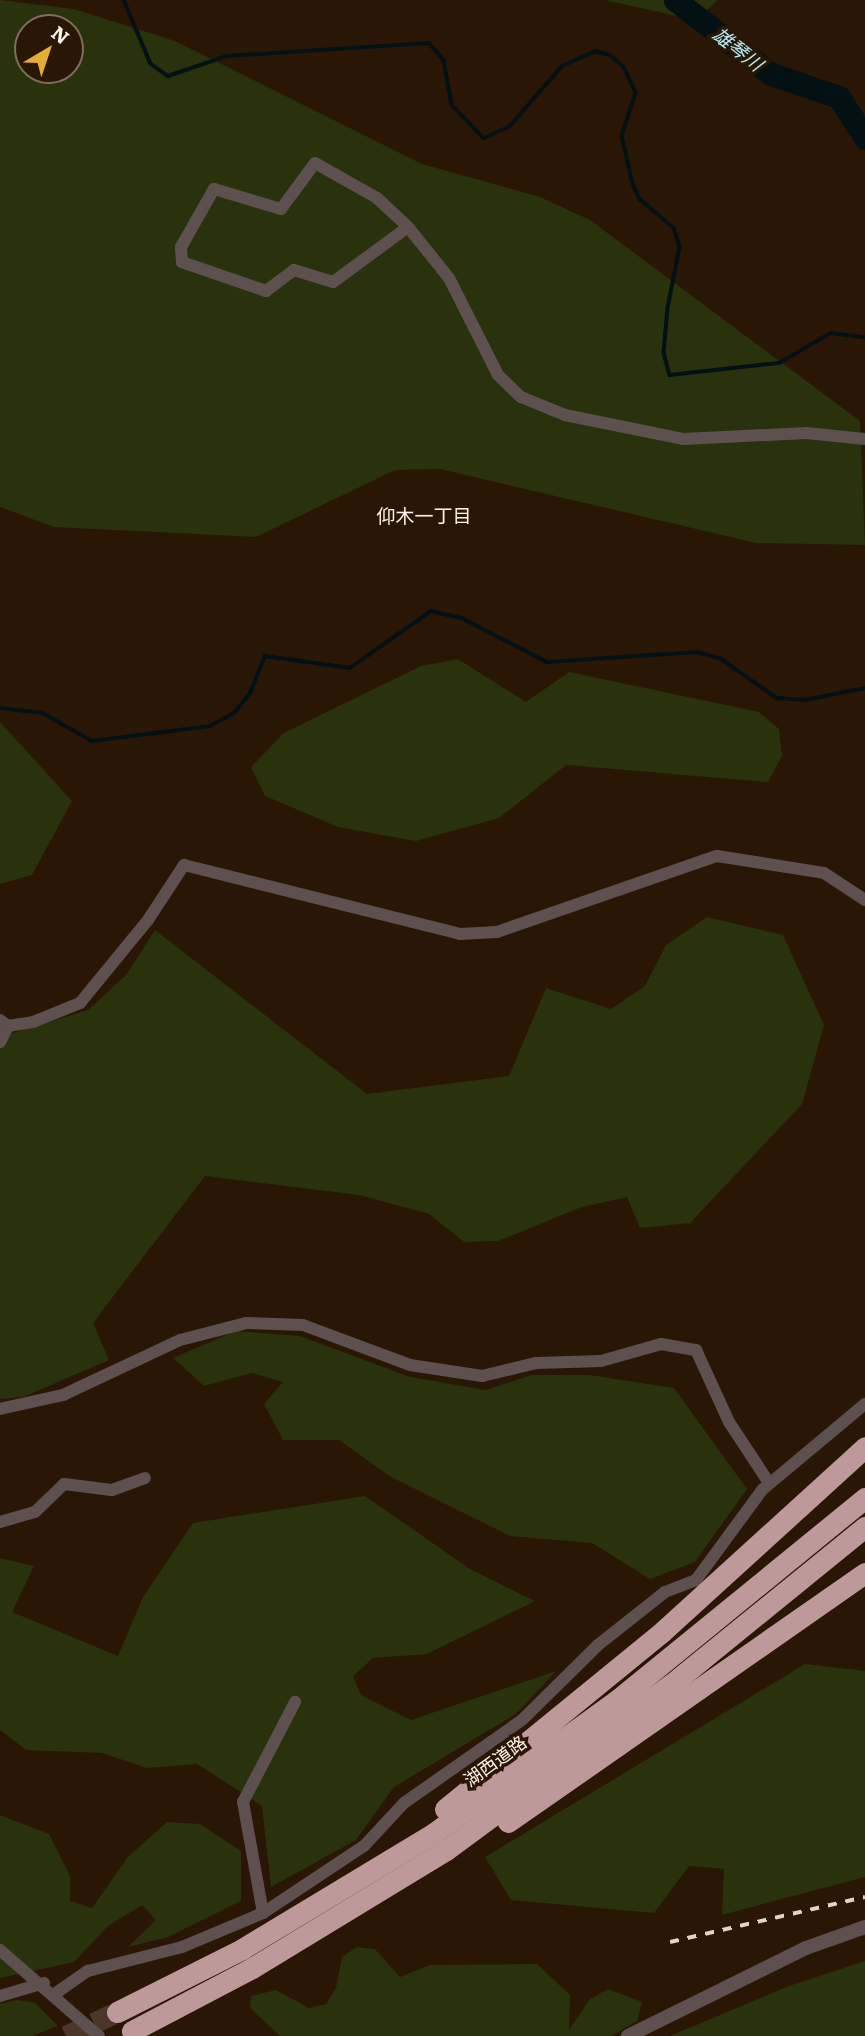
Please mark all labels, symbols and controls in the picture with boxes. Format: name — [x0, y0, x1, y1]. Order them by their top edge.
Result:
north arrow — [14, 14, 84, 84]
text: N — [46, 18, 76, 50]
water label: 雄琴川 — [709, 22, 767, 76]
district label: 仰木一丁目 — [377, 505, 471, 527]
street label: 湖西道路 — [460, 1731, 530, 1791]

